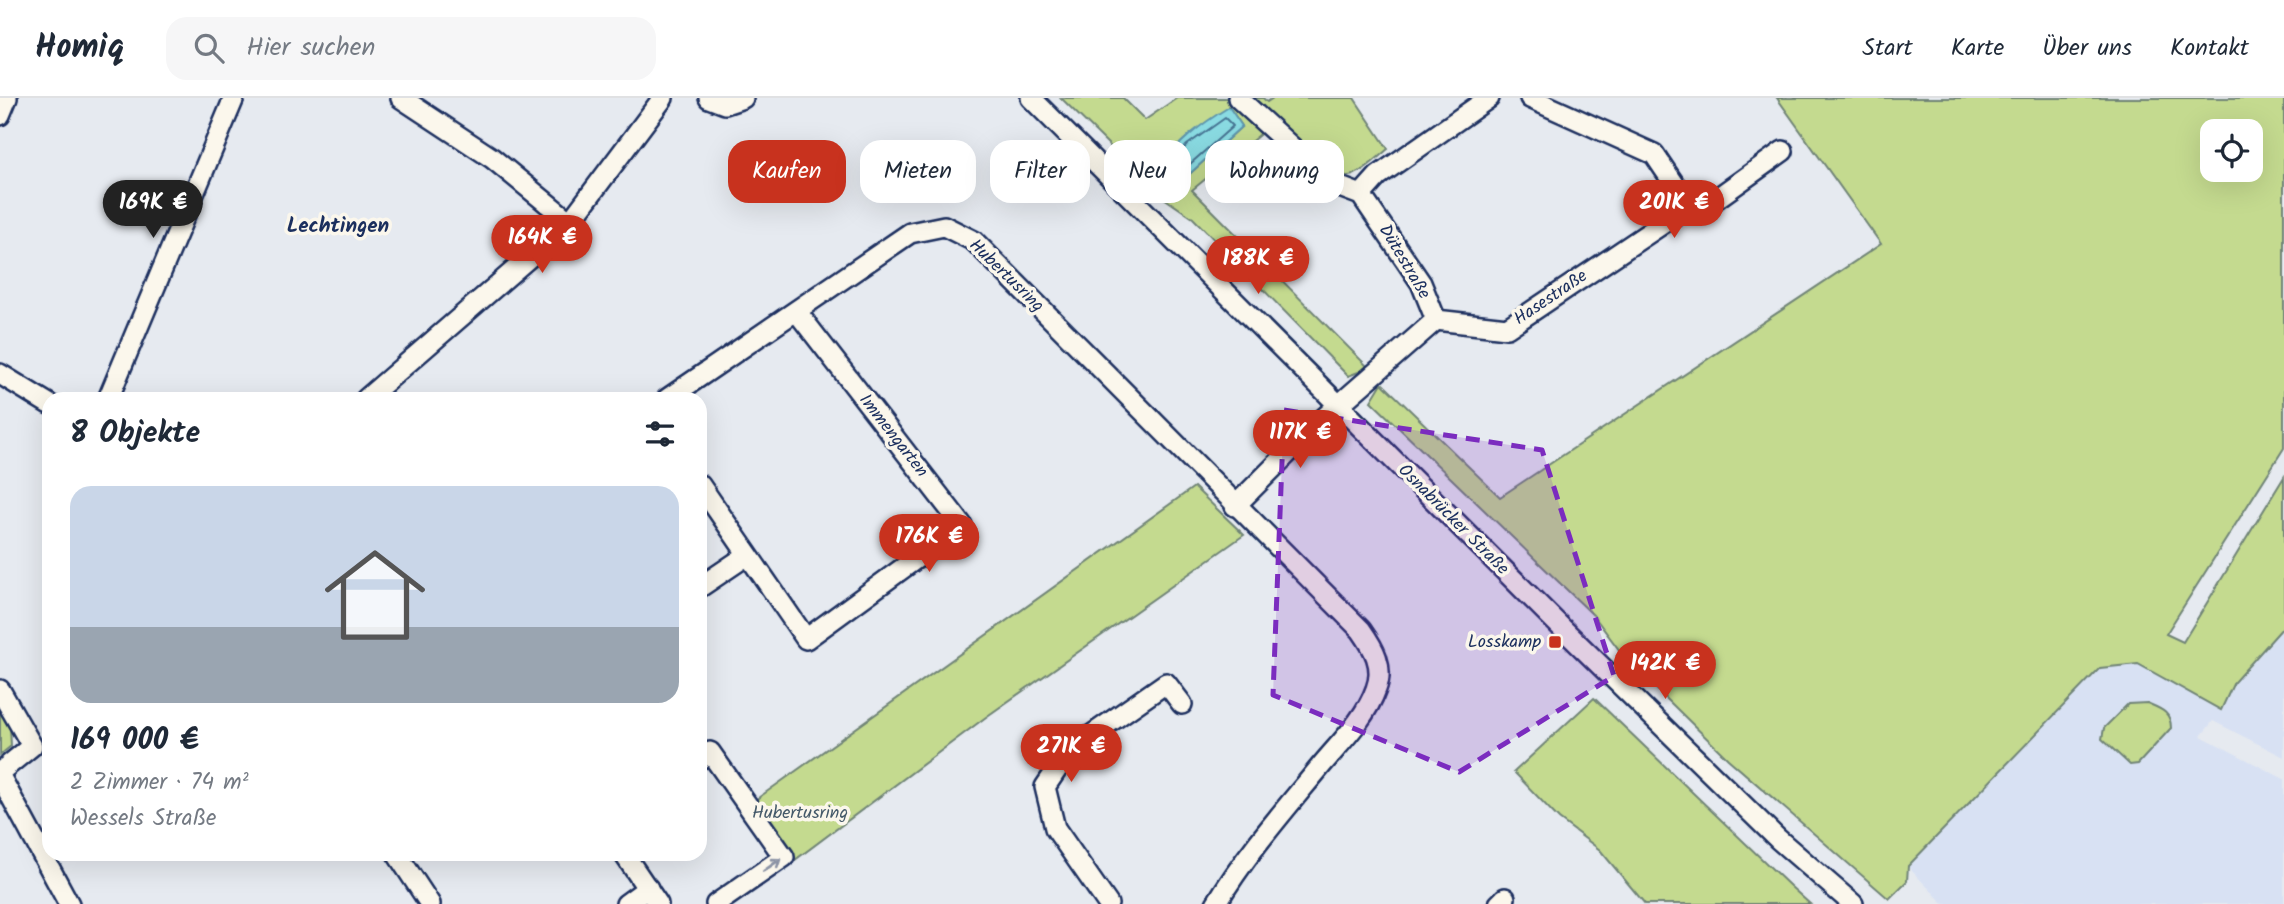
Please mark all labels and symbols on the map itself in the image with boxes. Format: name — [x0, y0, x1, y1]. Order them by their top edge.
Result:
pin: 169K € — [96, 180, 210, 240]
pin: 201K € — [1617, 180, 1731, 240]
district label: Lechtingen — [287, 210, 389, 243]
pin: 164K € — [485, 216, 599, 275]
street label: Dütestraße — [1370, 219, 1438, 305]
street label: Hubertusring — [961, 232, 1051, 320]
pin: 188K € — [1201, 236, 1315, 296]
street label: Hasestraße — [1508, 263, 1594, 333]
street label: Immengarten — [851, 388, 935, 484]
pin: 117K € — [1243, 410, 1357, 470]
street label: Osnabrücker Straße — [1390, 457, 1516, 583]
pin: 176K € — [872, 514, 986, 574]
place label: Losskamp — [1468, 628, 1541, 657]
marker: Losskamp — [1547, 634, 1563, 650]
pin: 142K € — [1608, 642, 1722, 701]
pin: 271K € — [1014, 724, 1128, 784]
park label: Hubertusring — [752, 799, 848, 828]
one-way arrow — [762, 858, 781, 872]

